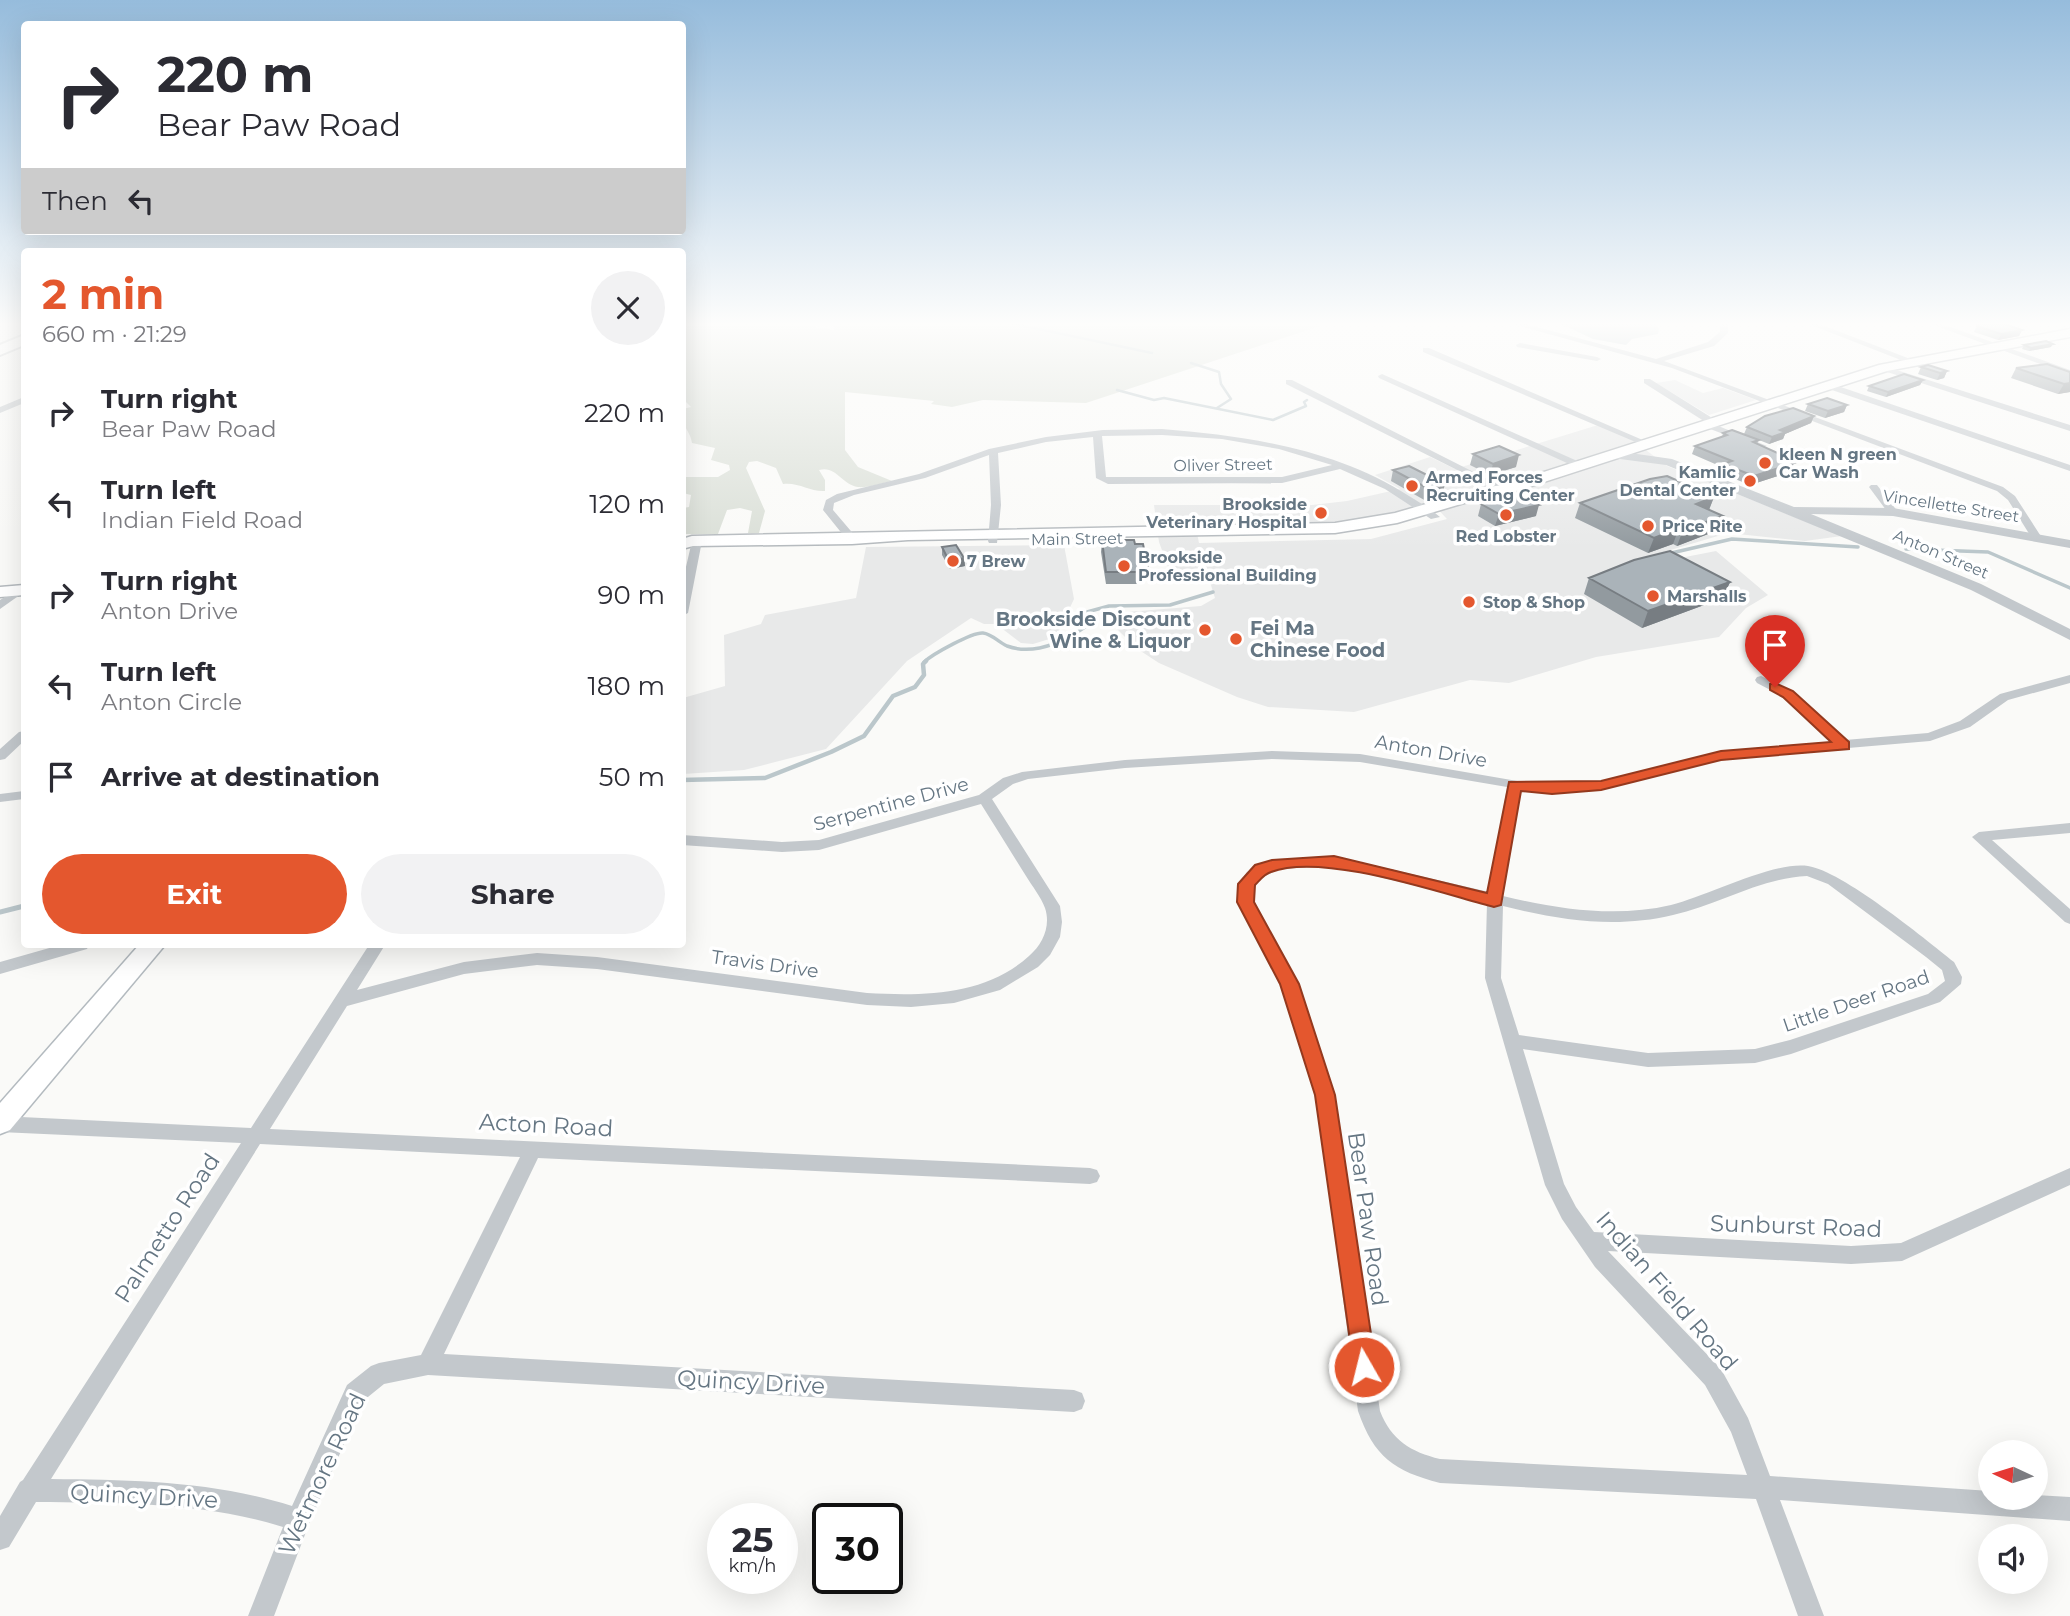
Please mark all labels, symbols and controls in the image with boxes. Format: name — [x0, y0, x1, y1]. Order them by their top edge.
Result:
text: 220 m — [157, 45, 313, 104]
icon: right — [42, 49, 133, 140]
text: Bear Paw Road — [157, 105, 401, 144]
icon: left — [122, 182, 160, 220]
text: Then — [42, 185, 108, 217]
text: 2 min — [42, 268, 164, 320]
button: close — [591, 271, 665, 345]
text: 660 m · 21:29 — [42, 320, 187, 348]
text: Turn right — [101, 383, 237, 415]
icon: right — [42, 394, 80, 432]
text: 220 m — [584, 397, 665, 429]
text: Bear Paw Road — [101, 415, 277, 443]
place label: kleen N green Car Wash — [1779, 445, 1897, 482]
street label: Oliver Street — [1173, 455, 1273, 475]
marker: kleen N green Car Wash — [1757, 455, 1773, 471]
place label: Kamlic Dental Center — [1620, 463, 1737, 500]
place label: Armed Forces Recruiting Center — [1425, 468, 1575, 505]
marker: Kamlic Dental Center — [1742, 473, 1758, 489]
text: Turn left — [101, 474, 217, 506]
marker: Armed Forces Recruiting Center — [1404, 478, 1420, 494]
icon: left — [42, 485, 80, 523]
street label: Vincellette Street — [1882, 486, 2021, 526]
text: 120 m — [589, 488, 665, 520]
place label: Brookside Veterinary Hospital — [1145, 495, 1307, 532]
marker: Brookside Veterinary Hospital — [1313, 505, 1329, 521]
text: Indian Field Road — [101, 506, 303, 534]
marker: Red Lobster — [1498, 507, 1514, 523]
place label: Price Rite — [1662, 517, 1743, 536]
marker: Price Rite — [1640, 518, 1656, 534]
street label: Anton Street — [1890, 525, 1992, 583]
place label: Red Lobster — [1456, 527, 1556, 546]
street label: Main Street — [1031, 529, 1124, 549]
place label: Brookside Professional Building — [1138, 548, 1317, 585]
place label: 7 Brew — [967, 552, 1025, 571]
marker: 7 Brew — [945, 553, 961, 569]
marker: Brookside Professional Building — [1116, 558, 1132, 574]
text: Turn right — [101, 565, 237, 597]
icon: right — [42, 576, 80, 614]
text: 90 m — [598, 579, 665, 611]
place label: Marshalls — [1667, 587, 1747, 606]
marker: Marshalls — [1645, 588, 1661, 604]
place label: Stop & Shop — [1483, 593, 1585, 612]
marker: Stop & Shop — [1461, 594, 1477, 610]
text: Anton Drive — [101, 597, 238, 625]
place label: Brookside Discount Wine & Liquor — [996, 608, 1191, 653]
pin — [1745, 615, 1805, 687]
place label: Fei Ma Chinese Food — [1250, 617, 1385, 662]
marker: Brookside Discount Wine & Liquor — [1197, 622, 1213, 638]
icon: arrive — [1756, 626, 1794, 664]
marker: Fei Ma Chinese Food — [1228, 631, 1244, 647]
text: Turn left — [101, 656, 217, 688]
icon: left — [42, 667, 80, 705]
text: 180 m — [587, 670, 665, 702]
text: Anton Circle — [101, 688, 242, 716]
street label: Anton Drive — [1373, 730, 1489, 772]
icon: arrive — [42, 758, 80, 796]
text: Arrive at destination — [101, 761, 380, 793]
text: 50 m — [599, 761, 665, 793]
street label: Serpentine Drive — [811, 772, 971, 836]
button: Exit — [42, 854, 347, 934]
button: Share — [361, 854, 665, 934]
street label: Travis Drive — [710, 945, 820, 983]
street label: Little Deer Road — [1780, 965, 1932, 1037]
street label: Acton Road — [478, 1107, 614, 1143]
street label: Bear Paw Road — [1342, 1130, 1394, 1308]
street label: Palmetto Road — [108, 1148, 226, 1308]
street label: Indian Field Road — [1590, 1206, 1744, 1376]
street label: Sunburst Road — [1710, 1209, 1882, 1243]
position arrow — [1327, 1330, 1401, 1404]
street label: Quincy Drive — [676, 1364, 826, 1400]
street label: Wetmore Road — [272, 1389, 372, 1559]
north arrow — [1978, 1440, 2048, 1510]
map controls — [1978, 1440, 2048, 1594]
street label: Quincy Drive — [69, 1478, 219, 1514]
speed limit sign: 30 — [812, 1503, 903, 1594]
text: 25 — [732, 1518, 773, 1561]
button: sound — [1978, 1524, 2048, 1594]
text: km/h — [728, 1555, 777, 1577]

